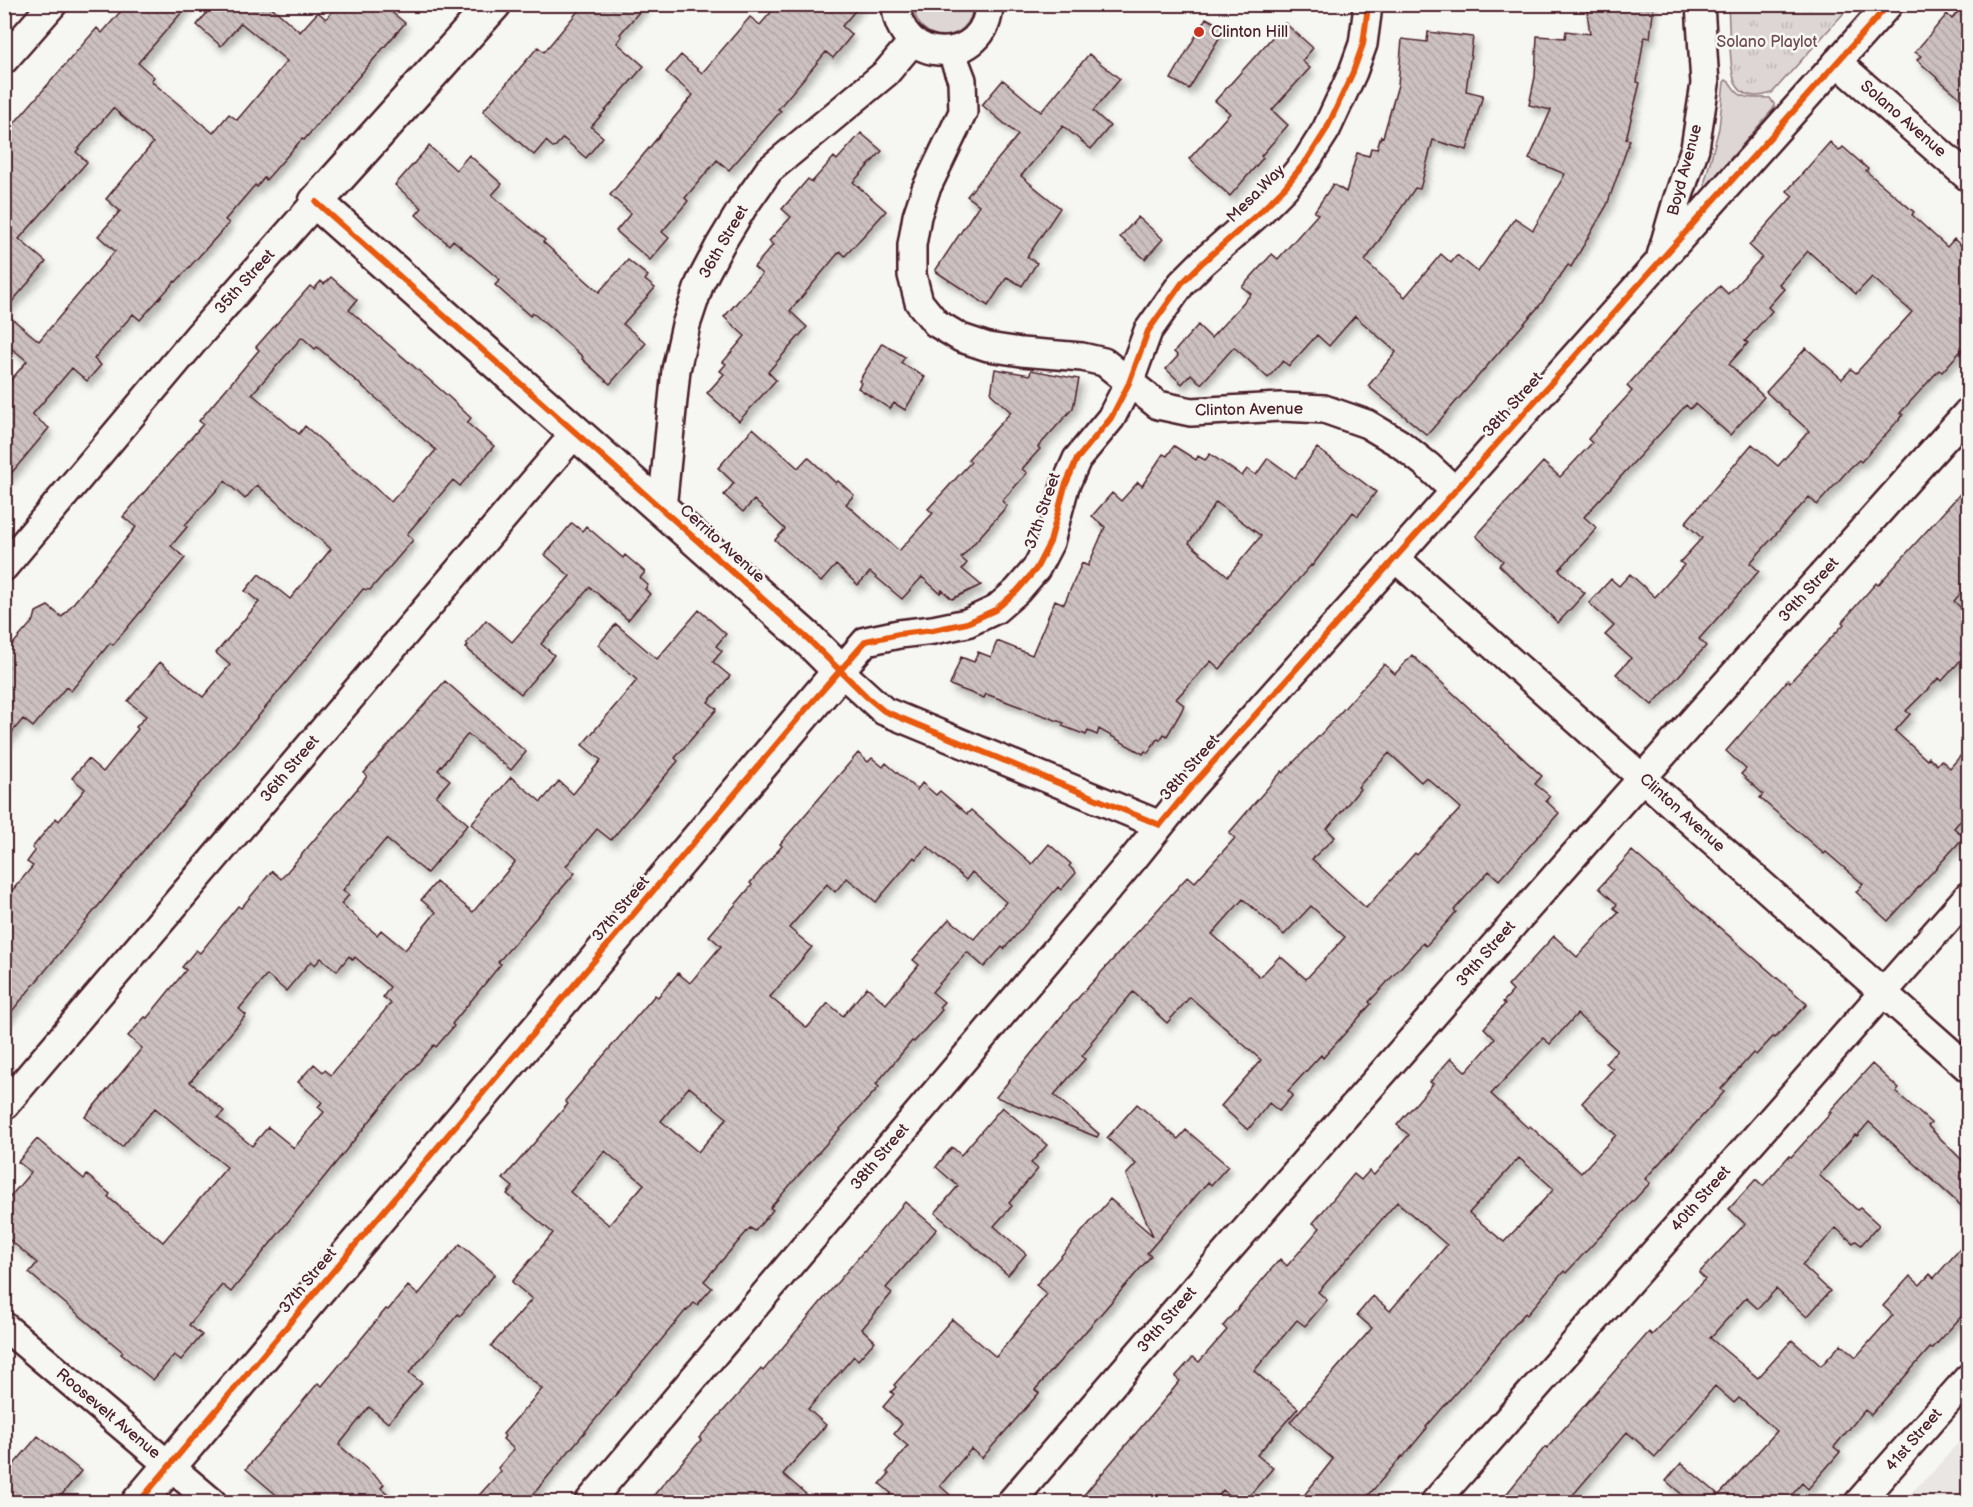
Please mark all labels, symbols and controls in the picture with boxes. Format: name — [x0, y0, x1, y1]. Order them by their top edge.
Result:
place label: Clinton Hill — [1211, 23, 1288, 42]
marker: Clinton Hill — [1192, 25, 1206, 39]
park label: Solano Playlot — [1717, 33, 1817, 52]
street label: Solano Avenue — [1856, 77, 1950, 162]
street label: Boyd Avenue — [1664, 122, 1706, 218]
street label: Mesa Way — [1223, 161, 1289, 227]
street label: 36th Street — [695, 202, 753, 282]
street label: 35th Street — [211, 246, 279, 318]
street label: 38th Street — [1479, 369, 1547, 441]
street label: Clinton Avenue — [1195, 400, 1304, 420]
street label: 37th Street — [1021, 470, 1065, 552]
street label: Cerrito Avenue — [676, 501, 769, 587]
street label: 39th Street — [1775, 554, 1843, 626]
street label: 38th Street — [1156, 731, 1224, 805]
street label: 36th Street — [257, 732, 323, 806]
street label: Clinton Avenue — [1635, 770, 1729, 857]
street label: 37th Street — [588, 872, 654, 946]
street label: 39th Street — [1452, 917, 1520, 991]
street label: 38th Street — [847, 1120, 913, 1194]
street label: 40th Street — [1667, 1162, 1735, 1236]
street label: 37th Street — [275, 1244, 341, 1318]
street label: 39th Street — [1133, 1283, 1201, 1357]
street label: Roosevelt Avenue — [52, 1365, 164, 1464]
street label: 41st Street — [1882, 1405, 1946, 1475]

